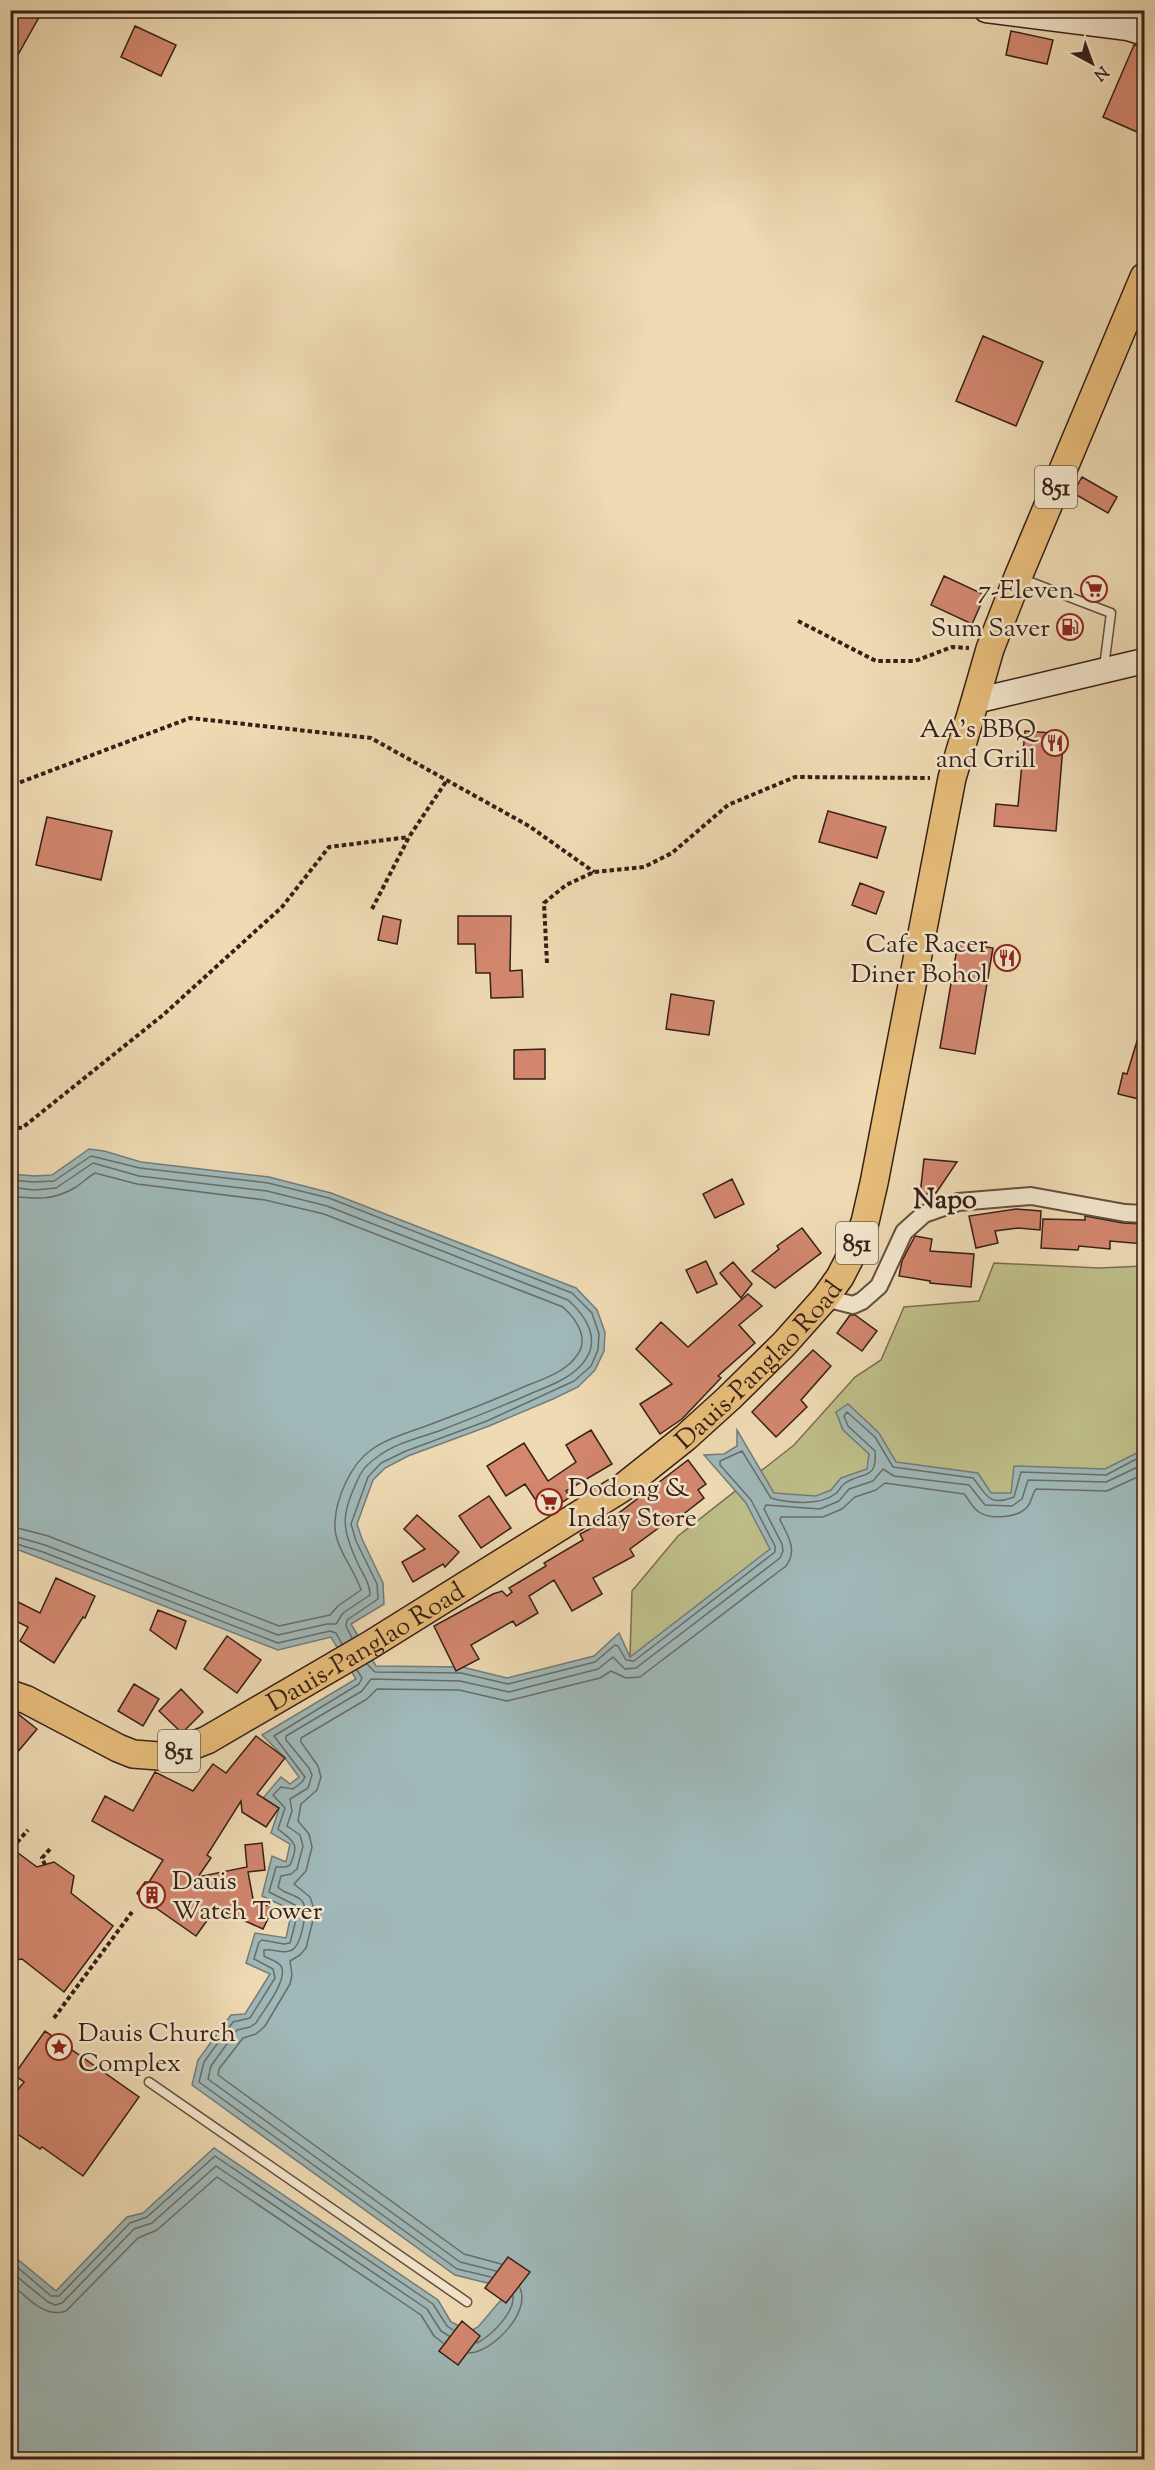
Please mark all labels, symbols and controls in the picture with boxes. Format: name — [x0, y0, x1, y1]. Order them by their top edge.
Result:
north arrow — [1062, 33, 1122, 93]
text: N — [1088, 60, 1113, 85]
road number: 851 — [1035, 466, 1077, 508]
place label: 7-Eleven — [978, 573, 1074, 610]
supermarket icon: 7-Eleven — [1079, 574, 1109, 604]
place label: Sum Saver — [931, 611, 1050, 648]
fuel station icon: Sum Saver — [1055, 612, 1085, 642]
place label: AA's BBQ and Grill — [919, 712, 1039, 779]
restaurant icon: AA's BBQ and Grill — [1040, 728, 1070, 758]
place label: Cafe Racer Diner Bohol — [851, 927, 988, 994]
restaurant icon: Cafe Racer Diner Bohol — [992, 943, 1022, 973]
district label: Napo — [913, 1182, 977, 1221]
road number: 851 — [836, 1222, 878, 1264]
street label: Dauis-Panglao Road — [668, 1273, 853, 1459]
place label: Dodong & Inday Store — [568, 1471, 697, 1538]
supermarket icon: Dodong & Inday Store — [534, 1487, 564, 1517]
street label: Dauis-Panglao Road — [261, 1574, 473, 1722]
road number: 851 — [158, 1730, 200, 1772]
place label: Dauis Watch Tower — [172, 1864, 323, 1931]
building icon: Dauis Watch Tower — [137, 1880, 167, 1910]
place label: Dauis Church Complex — [78, 2016, 236, 2083]
place icon: Dauis Church Complex — [44, 2032, 74, 2062]

